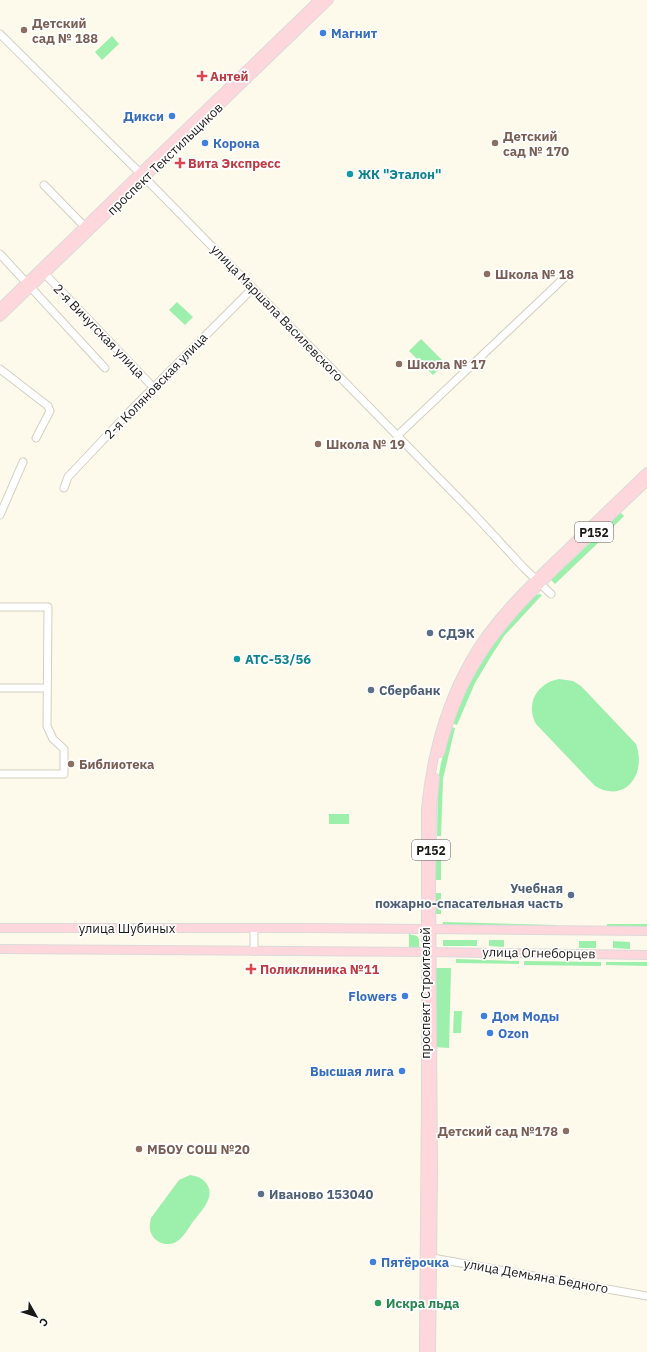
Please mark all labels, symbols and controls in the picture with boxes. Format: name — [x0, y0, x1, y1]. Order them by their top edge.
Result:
place label: Детский сад № 188 — [32, 15, 98, 47]
marker: Детский сад № 188 — [19, 25, 29, 35]
place label: Магнит — [331, 25, 378, 42]
marker: Магнит — [318, 28, 328, 38]
place label: Антей — [210, 68, 248, 85]
marker: Антей — [197, 71, 207, 81]
street label: проспект Текстильщиков — [103, 99, 227, 219]
place label: Дикси — [123, 108, 164, 125]
marker: Дикси — [167, 111, 177, 121]
place label: Детский сад № 170 — [503, 128, 569, 160]
place label: Корона — [213, 135, 260, 152]
marker: Корона — [200, 138, 210, 148]
marker: Детский сад № 170 — [490, 138, 500, 148]
place label: Вита Экспресс — [188, 155, 281, 172]
marker: Вита Экспресс — [175, 158, 185, 168]
place label: ЖК "Эталон" — [358, 166, 441, 183]
marker: ЖК "Эталон" — [345, 169, 355, 179]
street label: улица Маршала Василевского — [207, 241, 347, 385]
place label: Школа № 18 — [495, 266, 574, 283]
marker: Школа № 18 — [482, 269, 492, 279]
street label: 2-я Вичугская улица — [50, 280, 148, 382]
street label: 2-я Коляновская улица — [101, 329, 211, 443]
place label: Школа № 17 — [407, 356, 486, 373]
marker: Школа № 17 — [394, 359, 404, 369]
place label: Школа № 19 — [326, 436, 405, 453]
marker: Школа № 19 — [313, 439, 323, 449]
road number: Р152 — [575, 522, 613, 542]
place label: СДЭК — [438, 625, 475, 642]
marker: СДЭК — [425, 628, 435, 638]
place label: АТС-53/56 — [245, 651, 311, 668]
marker: АТС-53/56 — [232, 654, 242, 664]
place label: Сбербанк — [379, 682, 441, 699]
marker: Сбербанк — [366, 685, 376, 695]
place label: Библиотека — [79, 756, 155, 773]
marker: Библиотека — [66, 759, 76, 769]
road number: Р152 — [412, 840, 450, 860]
place label: Учебная пожарно-спасательная часть — [375, 880, 563, 912]
marker: Учебная пожарно-спасательная часть — [566, 890, 576, 900]
street label: улица Шубиных — [79, 920, 176, 937]
street label: проспект Строителей — [417, 927, 434, 1059]
street label: улица Огнеборцев — [482, 944, 596, 962]
place label: Поликлиника №11 — [260, 961, 379, 978]
marker: Поликлиника №11 — [245, 963, 257, 975]
place label: Flowers — [348, 988, 397, 1005]
marker: Flowers — [400, 991, 410, 1001]
place label: Дом Моды — [492, 1008, 559, 1025]
marker: Дом Моды — [479, 1011, 489, 1021]
place label: Ozon — [498, 1025, 529, 1042]
marker: Ozon — [485, 1028, 495, 1038]
place label: Высшая лига — [310, 1063, 394, 1080]
marker: Высшая лига — [397, 1066, 407, 1076]
place label: Детский сад №178 — [438, 1123, 558, 1140]
marker: Детский сад №178 — [561, 1126, 571, 1136]
place label: МБОУ СОШ №20 — [147, 1141, 250, 1158]
marker: МБОУ СОШ №20 — [134, 1144, 144, 1154]
place label: Иваново 153040 — [269, 1186, 373, 1203]
marker: Иваново 153040 — [256, 1189, 266, 1199]
place label: Пятёрочка — [381, 1254, 449, 1271]
street label: улица Демьяна Бедного — [462, 1255, 610, 1297]
marker: Пятёрочка — [368, 1257, 378, 1267]
place label: Искра льда — [386, 1295, 459, 1312]
north arrow — [16, 1296, 56, 1336]
marker: Искра льда — [373, 1298, 383, 1308]
text: С — [36, 1315, 51, 1329]

